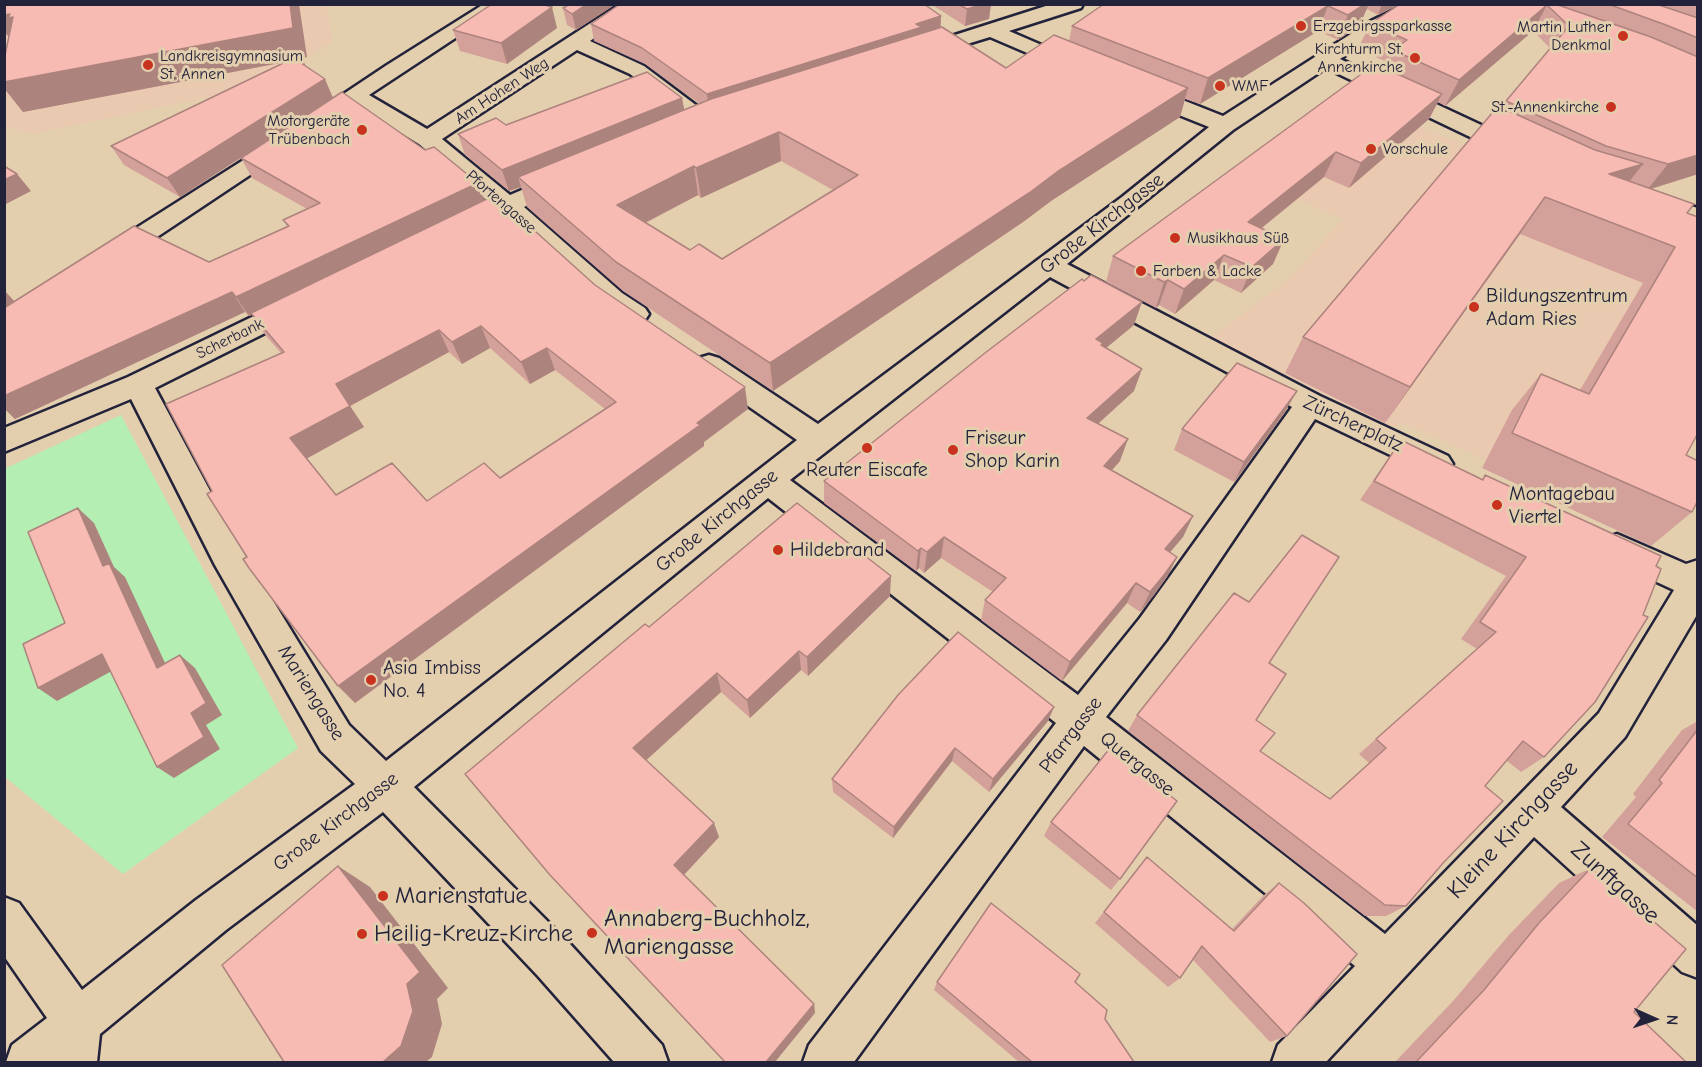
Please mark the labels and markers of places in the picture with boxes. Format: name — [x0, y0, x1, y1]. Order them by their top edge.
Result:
place label: Erzgebirgssparkasse — [1313, 16, 1452, 36]
place label: Martin Luther Denkmal — [1517, 17, 1611, 55]
marker: Erzgebirgssparkasse — [1294, 19, 1308, 33]
marker: Martin Luther Denkmal — [1616, 29, 1630, 43]
place label: Kirchturm St. Annenkirche — [1315, 39, 1403, 77]
place label: Landkreisgymnasium St. Annen — [160, 46, 303, 84]
marker: Kirchturm St. Annenkirche — [1408, 51, 1422, 65]
marker: Landkreisgymnasium St. Annen — [141, 58, 155, 72]
place label: WMF — [1232, 76, 1269, 96]
marker: WMF — [1213, 79, 1227, 93]
place label: St.-Annenkirche — [1491, 97, 1599, 117]
marker: St.-Annenkirche — [1604, 100, 1618, 114]
place label: Motorgeräte Trübenbach — [267, 111, 350, 149]
marker: Motorgeräte Trübenbach — [355, 123, 369, 137]
place label: Vorschule — [1383, 139, 1448, 159]
marker: Vorschule — [1364, 142, 1378, 156]
place label: Musikhaus Süß — [1187, 228, 1289, 248]
marker: Musikhaus Süß — [1168, 231, 1182, 245]
place label: Farben & Lacke — [1153, 261, 1261, 281]
marker: Farben & Lacke — [1134, 264, 1148, 278]
place label: Bildungszentrum Adam Ries — [1486, 284, 1628, 331]
marker: Bildungszentrum Adam Ries — [1467, 300, 1481, 314]
place label: Friseur Shop Karin — [965, 426, 1060, 473]
marker: Reuter Eiscafe — [860, 441, 874, 455]
marker: Friseur Shop Karin — [946, 443, 960, 457]
place label: Reuter Eiscafe — [806, 458, 928, 482]
place label: Montagebau Viertel — [1509, 482, 1615, 529]
marker: Montagebau Viertel — [1490, 498, 1504, 512]
place label: Hildebrand — [790, 538, 884, 562]
marker: Hildebrand — [771, 543, 785, 557]
place label: Asia Imbiss No. 4 — [383, 656, 481, 703]
marker: Asia Imbiss No. 4 — [364, 673, 378, 687]
place label: Marienstatue — [395, 882, 527, 910]
marker: Marienstatue — [376, 889, 390, 903]
place label: Annaberg-Buchholz, Mariengasse — [604, 905, 810, 961]
place label: Heilig-Kreuz-Kirche — [374, 920, 573, 948]
marker: Annaberg-Buchholz, Mariengasse — [585, 926, 599, 940]
marker: Heilig-Kreuz-Kirche — [355, 927, 369, 941]

